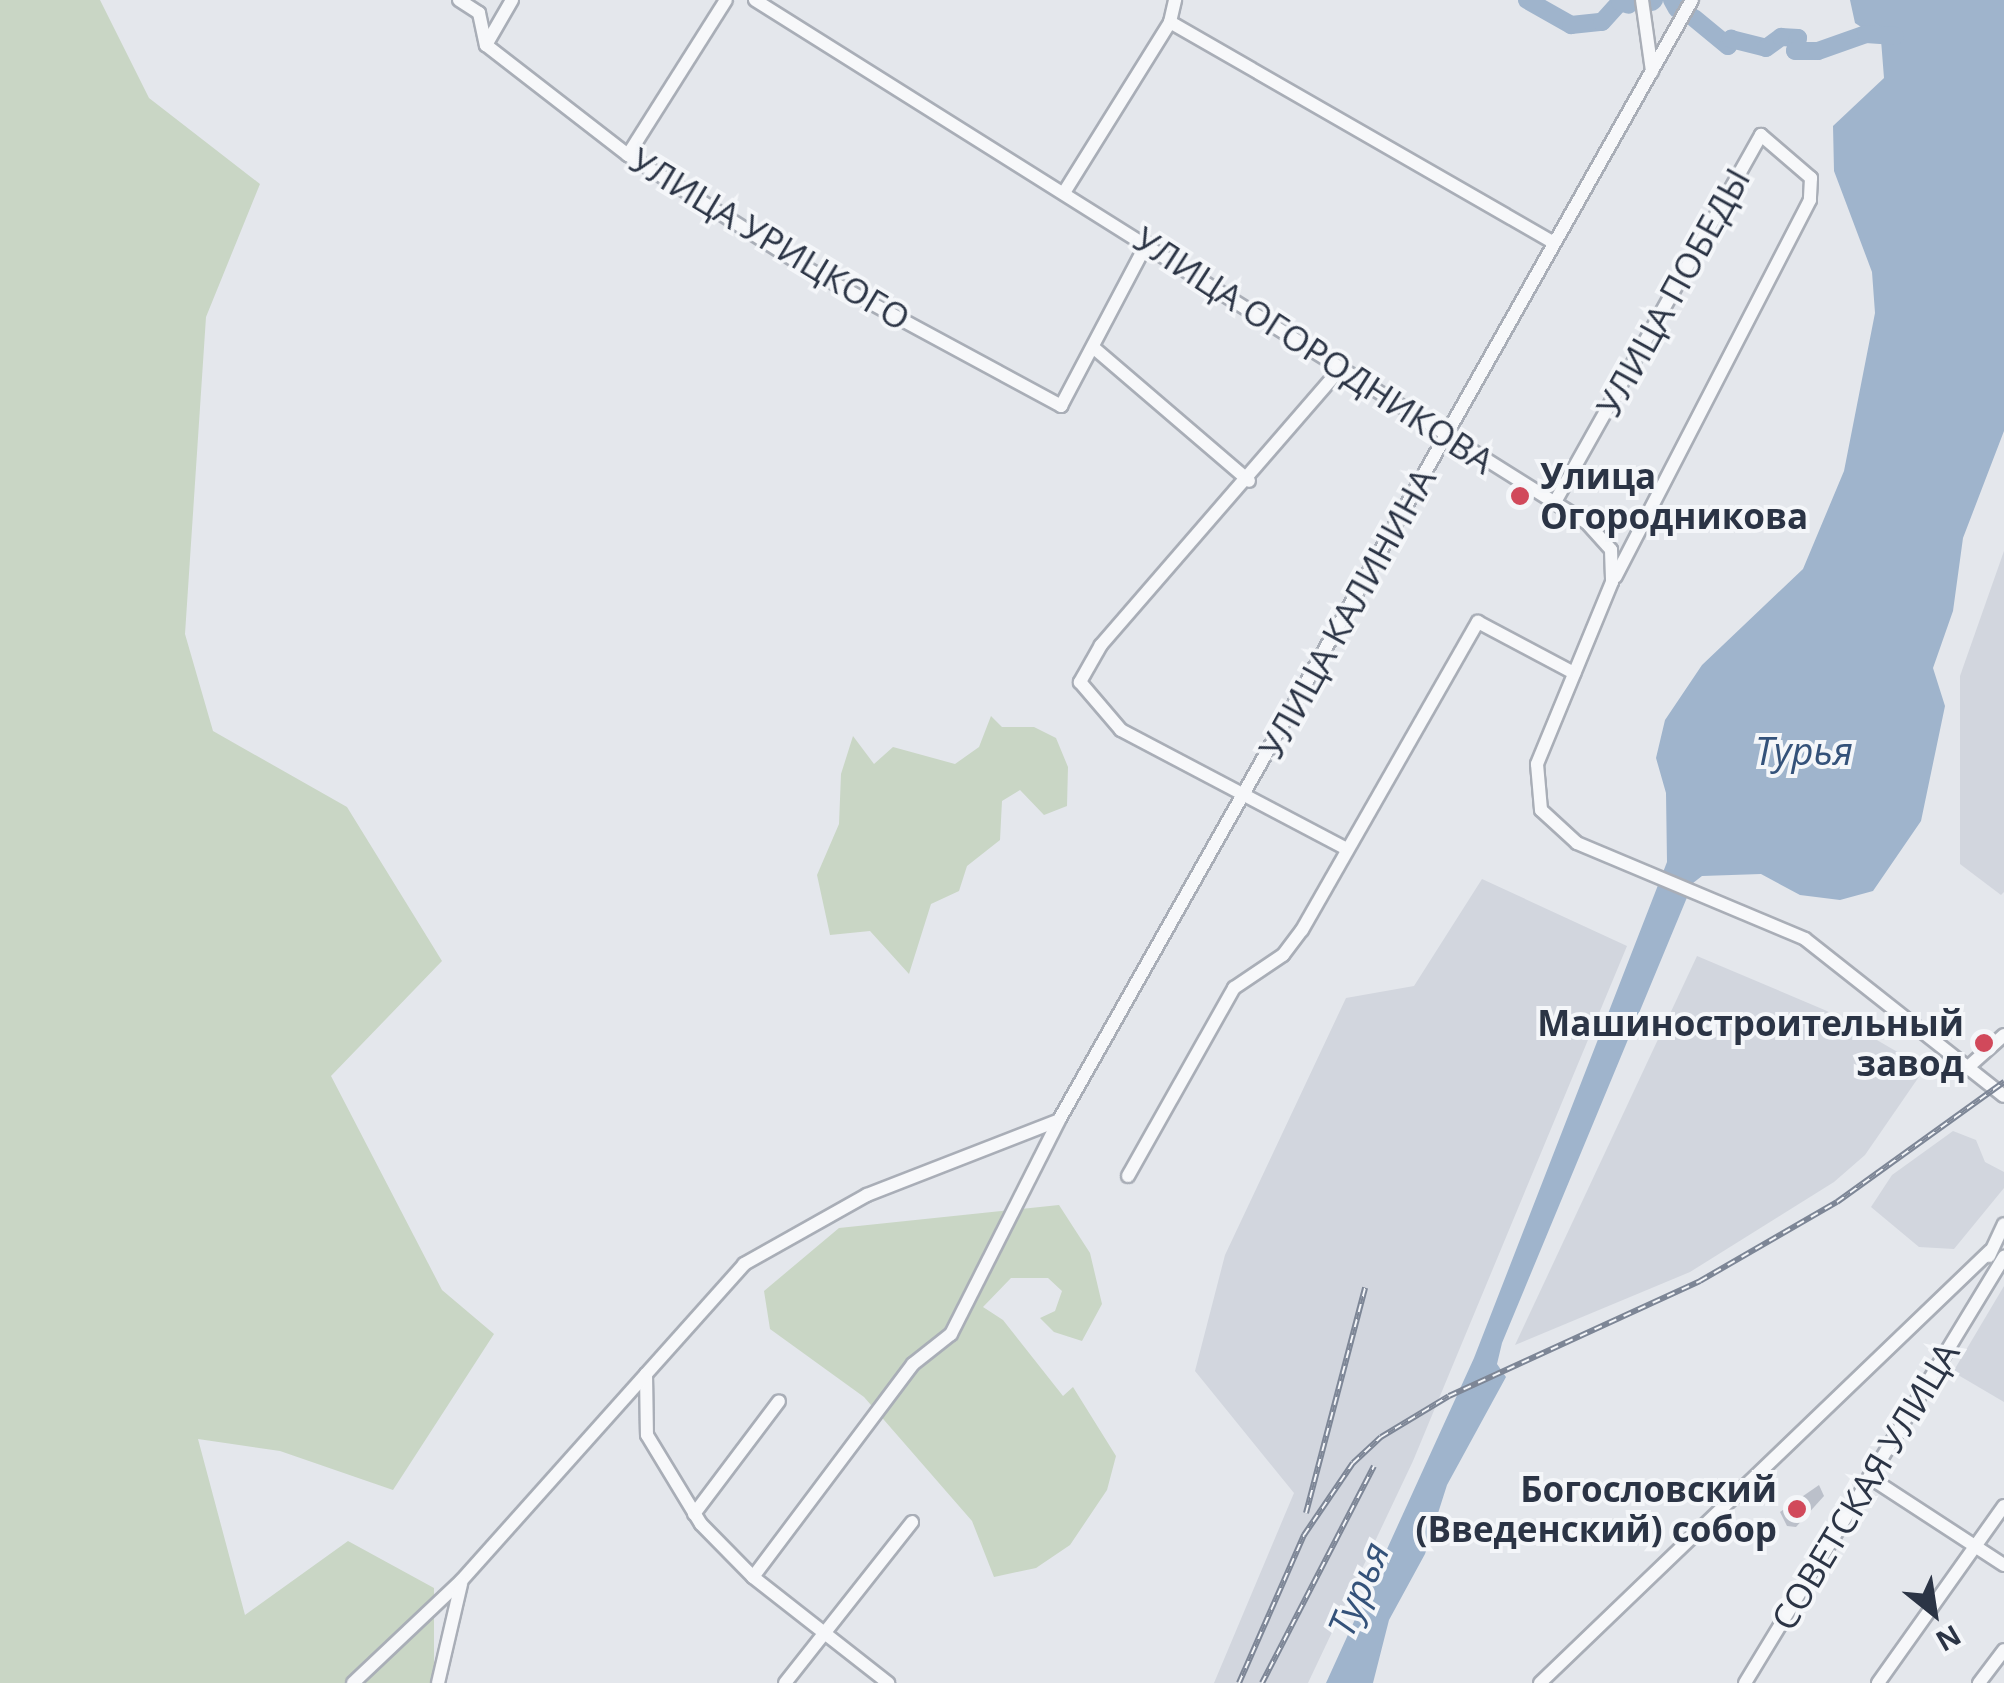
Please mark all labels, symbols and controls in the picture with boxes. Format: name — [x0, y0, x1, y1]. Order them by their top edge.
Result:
street label: УЛИЦА УРИЦКОГО — [623, 139, 917, 339]
street label: УЛИЦА ПОБЕДЫ — [1587, 161, 1759, 423]
street label: УЛИЦА ОГОРОДНИКОВА — [1126, 218, 1502, 482]
place label: Улица Огородникова — [1540, 455, 1808, 537]
street label: УЛИЦА КАЛИНИНА — [1250, 461, 1444, 765]
marker: Улица Огородникова — [1509, 485, 1531, 507]
water label: Турья — [1755, 728, 1853, 774]
place label: Машиностроительный завод — [1537, 1002, 1964, 1084]
marker: Машиностроительный завод — [1973, 1032, 1995, 1054]
street label: СОВЕТСКАЯ УЛИЦА — [1763, 1335, 1967, 1637]
place label: Богословский (Введенский) собор — [1416, 1468, 1777, 1550]
marker: Богословский (Введенский) собор — [1786, 1498, 1808, 1520]
water label: Турья — [1318, 1535, 1398, 1643]
north arrow — [1884, 1563, 1984, 1663]
text: N — [1930, 1617, 1968, 1661]

